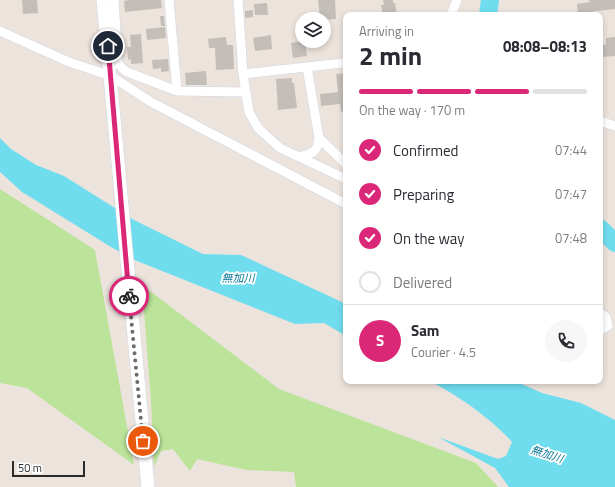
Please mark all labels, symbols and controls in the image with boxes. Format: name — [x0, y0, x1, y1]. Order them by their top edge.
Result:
map controls — [295, 12, 331, 48]
button: layers — [295, 12, 331, 48]
text: Arriving in — [359, 21, 414, 41]
pin — [91, 29, 125, 63]
icon: home — [97, 35, 119, 57]
text: 08:08–08:13 — [503, 35, 587, 58]
text: 2 min — [359, 36, 422, 75]
text: On the way · 170 m — [359, 100, 465, 120]
icon: check — [359, 139, 381, 161]
text: Confirmed — [393, 139, 458, 162]
text: 07:44 — [555, 140, 587, 160]
icon: check — [359, 183, 381, 205]
text: Preparing — [393, 183, 454, 206]
text: 07:47 — [555, 184, 587, 204]
icon: check — [359, 227, 381, 249]
text: On the way — [393, 227, 465, 250]
text: 07:48 — [555, 228, 587, 248]
water label: 無加川 — [222, 270, 255, 286]
text: Delivered — [393, 271, 452, 294]
courier — [109, 276, 149, 316]
icon: bike — [118, 285, 140, 307]
text: Sam — [411, 319, 439, 342]
button: phone — [545, 320, 587, 362]
text: S — [376, 329, 384, 352]
text: Courier · 4.5 — [411, 342, 476, 362]
pin — [126, 424, 160, 458]
icon: bag — [132, 430, 154, 452]
water label: 無加川 — [529, 441, 566, 467]
scale bar — [12, 459, 85, 478]
text: 50 m — [18, 460, 42, 476]

